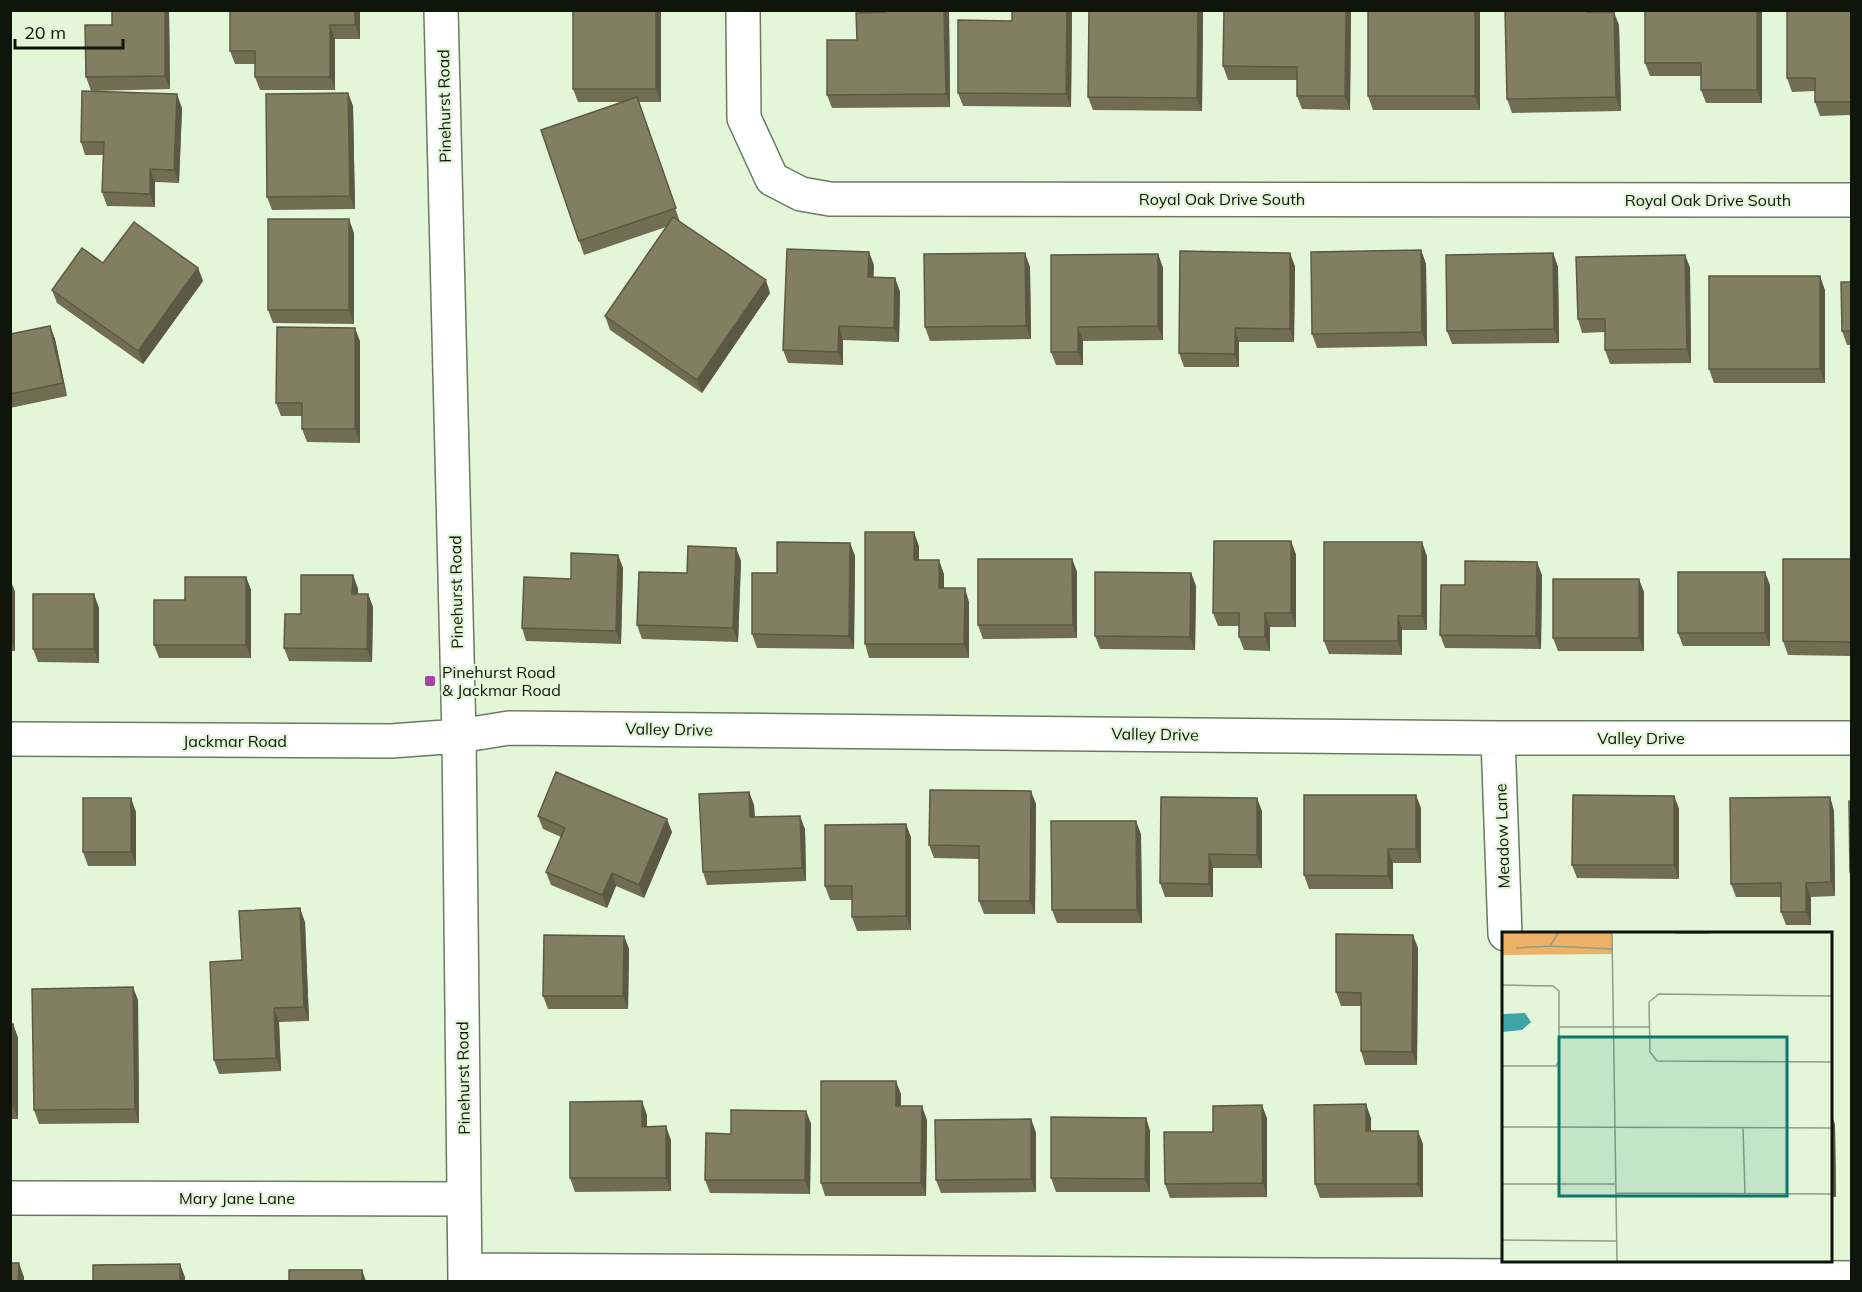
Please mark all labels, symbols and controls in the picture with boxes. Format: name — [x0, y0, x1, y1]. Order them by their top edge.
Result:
scale bar — [15, 12, 123, 50]
text: 20 m — [24, 21, 66, 44]
street label: Pinehurst Road — [433, 49, 455, 163]
street label: Royal Oak Drive South — [1139, 189, 1305, 209]
street label: Royal Oak Drive South — [1625, 190, 1791, 210]
street label: Pinehurst Road — [445, 535, 467, 649]
place label: Pinehurst Road & Jackmar Road — [442, 662, 561, 700]
marker: Pinehurst Road & Jackmar Road — [423, 674, 437, 688]
street label: Valley Drive — [625, 718, 713, 740]
street label: Valley Drive — [1111, 723, 1199, 745]
street label: Valley Drive — [1597, 728, 1685, 748]
street label: Jackmar Road — [183, 731, 287, 751]
street label: Meadow Lane — [1490, 783, 1514, 889]
inset map — [1502, 932, 1832, 1262]
street label: Pinehurst Road — [452, 1021, 474, 1135]
street label: Mary Jane Lane — [179, 1188, 295, 1208]

